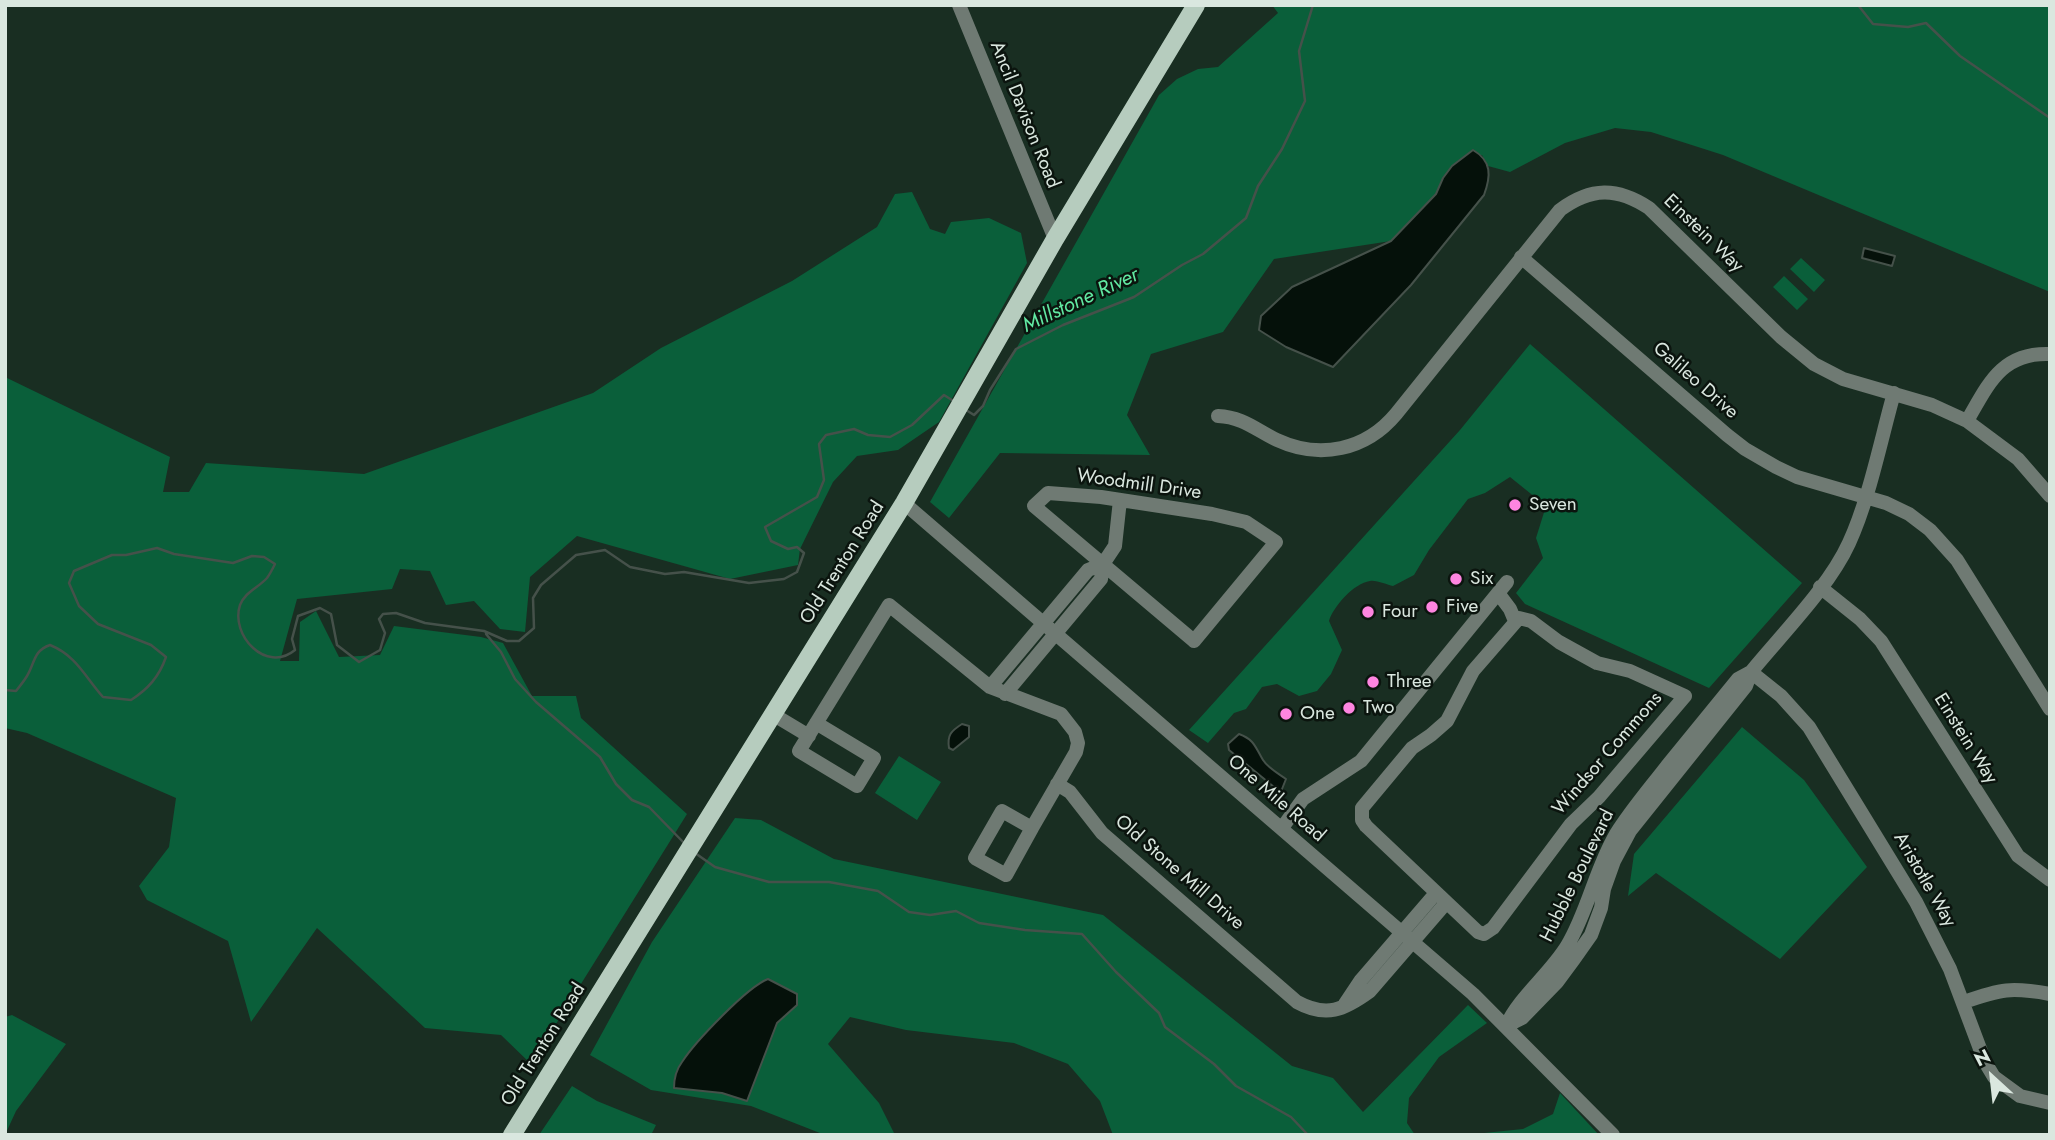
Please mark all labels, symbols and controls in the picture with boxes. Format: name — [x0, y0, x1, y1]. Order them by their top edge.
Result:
street label: Ancil Davison Road — [984, 38, 1064, 192]
street label: Einstein Way — [1658, 190, 1748, 278]
water label: Millstone River — [1019, 263, 1143, 339]
street label: Galileo Drive — [1648, 338, 1742, 424]
street label: Woodmill Drive — [1075, 465, 1203, 505]
place label: Seven — [1529, 494, 1577, 516]
street label: Old Trenton Road — [796, 497, 890, 629]
marker: Seven — [1507, 497, 1523, 513]
place label: Six — [1470, 568, 1493, 590]
marker: Six — [1448, 571, 1464, 587]
place label: Five — [1446, 596, 1478, 618]
marker: Five — [1424, 599, 1440, 615]
place label: Four — [1382, 601, 1418, 623]
marker: Four — [1360, 604, 1376, 620]
place label: Three — [1387, 671, 1432, 693]
marker: Three — [1365, 674, 1381, 690]
street label: Windsor Commons — [1548, 688, 1668, 820]
street label: Einstein Way — [1928, 690, 2002, 788]
place label: Two — [1363, 697, 1394, 719]
marker: Two — [1341, 700, 1357, 716]
place label: One — [1300, 703, 1335, 725]
marker: One — [1278, 706, 1294, 722]
street label: One Mile Road — [1223, 750, 1329, 848]
street label: Hubble Boulevard — [1536, 806, 1620, 946]
street label: Old Stone Mill Drive — [1110, 811, 1248, 935]
street label: Aristotle Way — [1888, 829, 1960, 931]
street label: Old Trenton Road — [497, 979, 591, 1111]
north arrow — [1957, 1042, 2027, 1112]
text: N — [1969, 1042, 1995, 1073]

